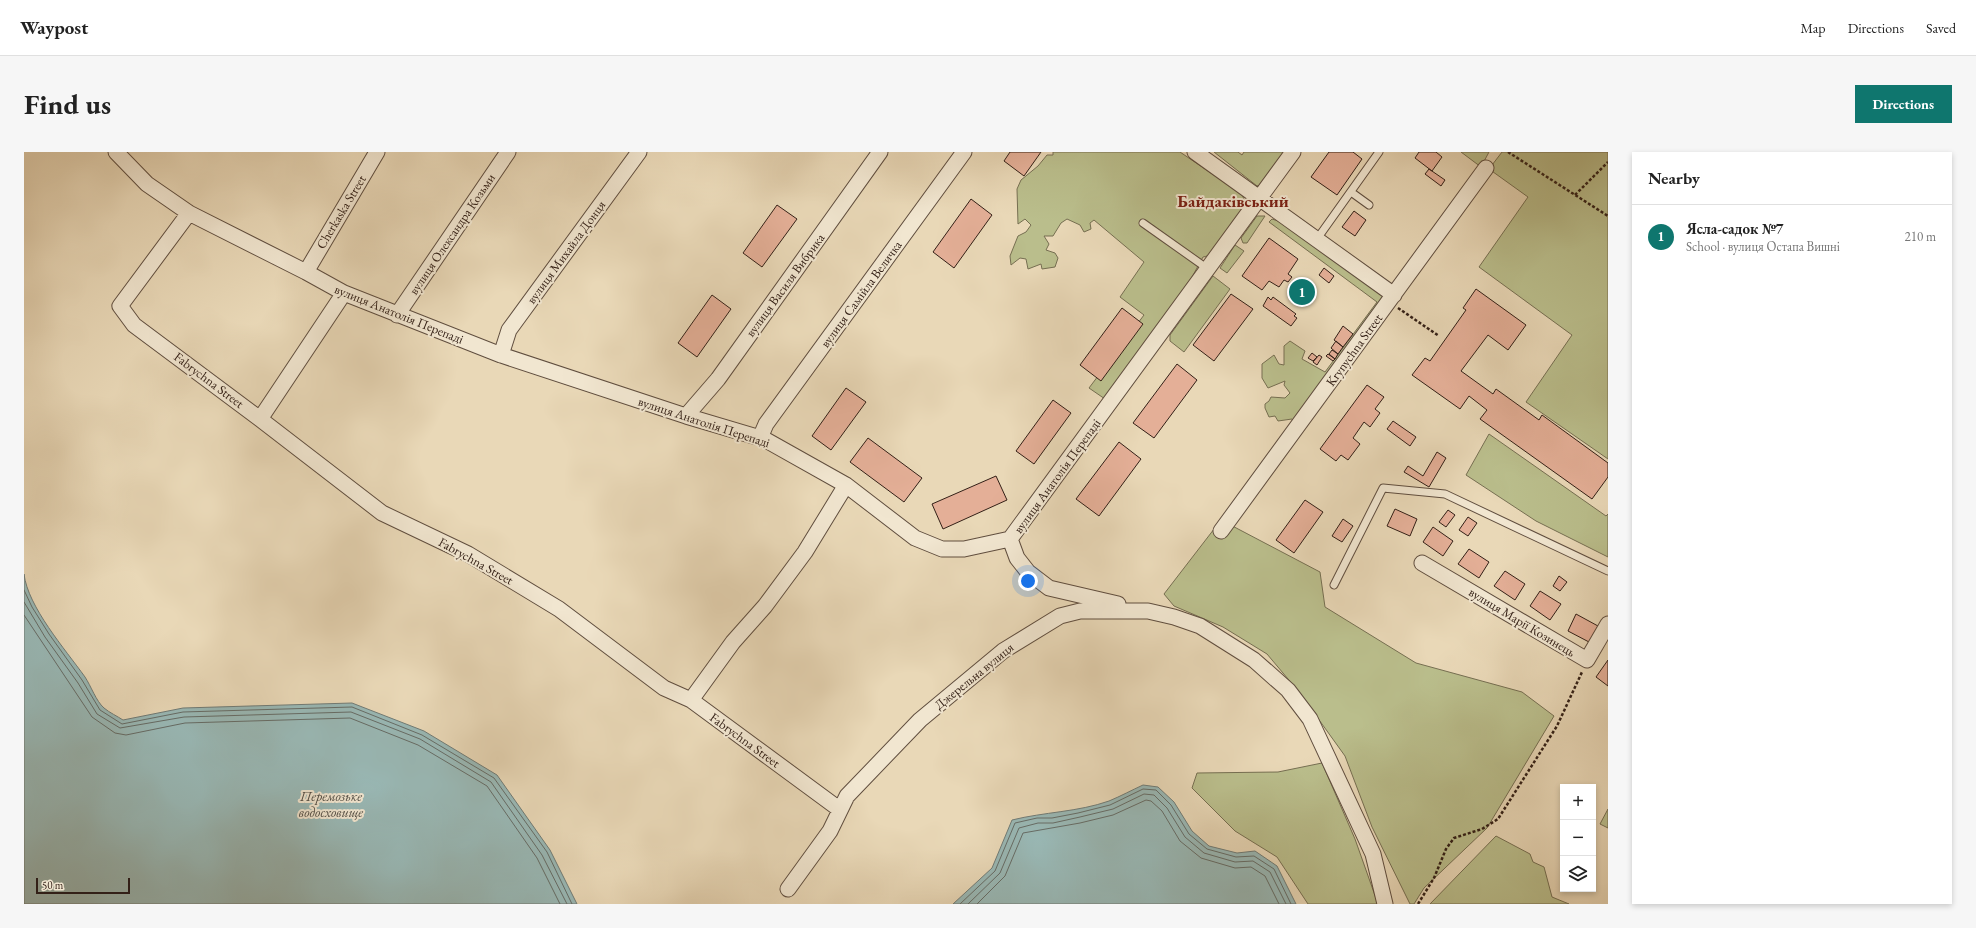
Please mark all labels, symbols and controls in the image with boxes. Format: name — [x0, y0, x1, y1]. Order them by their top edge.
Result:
text: Waypost — [20, 15, 88, 40]
text: Map — [1800, 19, 1826, 37]
text: Directions — [1848, 19, 1904, 37]
text: Saved — [1926, 19, 1956, 37]
button: Directions — [1855, 85, 1952, 123]
text: Find us — [24, 86, 111, 122]
text: Nearby — [1648, 167, 1700, 189]
street label: вулиця Олександра Козьми — [405, 170, 499, 298]
street label: Cherkaska Street — [312, 172, 370, 252]
district label: Байдаківський — [1177, 190, 1289, 212]
street label: вулиця Михайла Донця — [523, 197, 609, 307]
text: Ясла-садок №7 — [1686, 219, 1783, 238]
text: 1 — [1658, 228, 1664, 245]
text: 210 m — [1905, 228, 1936, 245]
street label: вулиця Василя Вибрика — [742, 229, 829, 340]
street label: вулиця Самійла Величка — [816, 236, 906, 351]
text: School · вулиця Остапа Вишні — [1686, 238, 1840, 255]
pin: 1 — [1289, 277, 1315, 307]
street label: вулиця Анатолія Перепаді — [332, 280, 466, 348]
street label: Krynychna Street — [1322, 310, 1386, 390]
street label: Fabrychna Street — [171, 348, 247, 412]
street label: вулиця Анатолія Перепаді — [636, 393, 772, 451]
street label: вулиця Анатолія Перепаді — [1010, 415, 1104, 537]
street label: Fabrychna Street — [436, 533, 516, 589]
your location — [1018, 571, 1038, 591]
street label: вулиця Марії Козинець — [1466, 583, 1578, 661]
street label: Джерельна вулиця — [931, 639, 1017, 713]
street label: Fabrychna Street — [706, 709, 784, 771]
map controls — [1560, 784, 1596, 892]
button: + — [1560, 784, 1596, 820]
water label: Перемозьке водосховище — [299, 787, 363, 821]
button: − — [1560, 820, 1596, 856]
button: layers — [1560, 856, 1596, 892]
scale bar — [36, 876, 130, 895]
text: 50 m — [42, 878, 63, 892]

